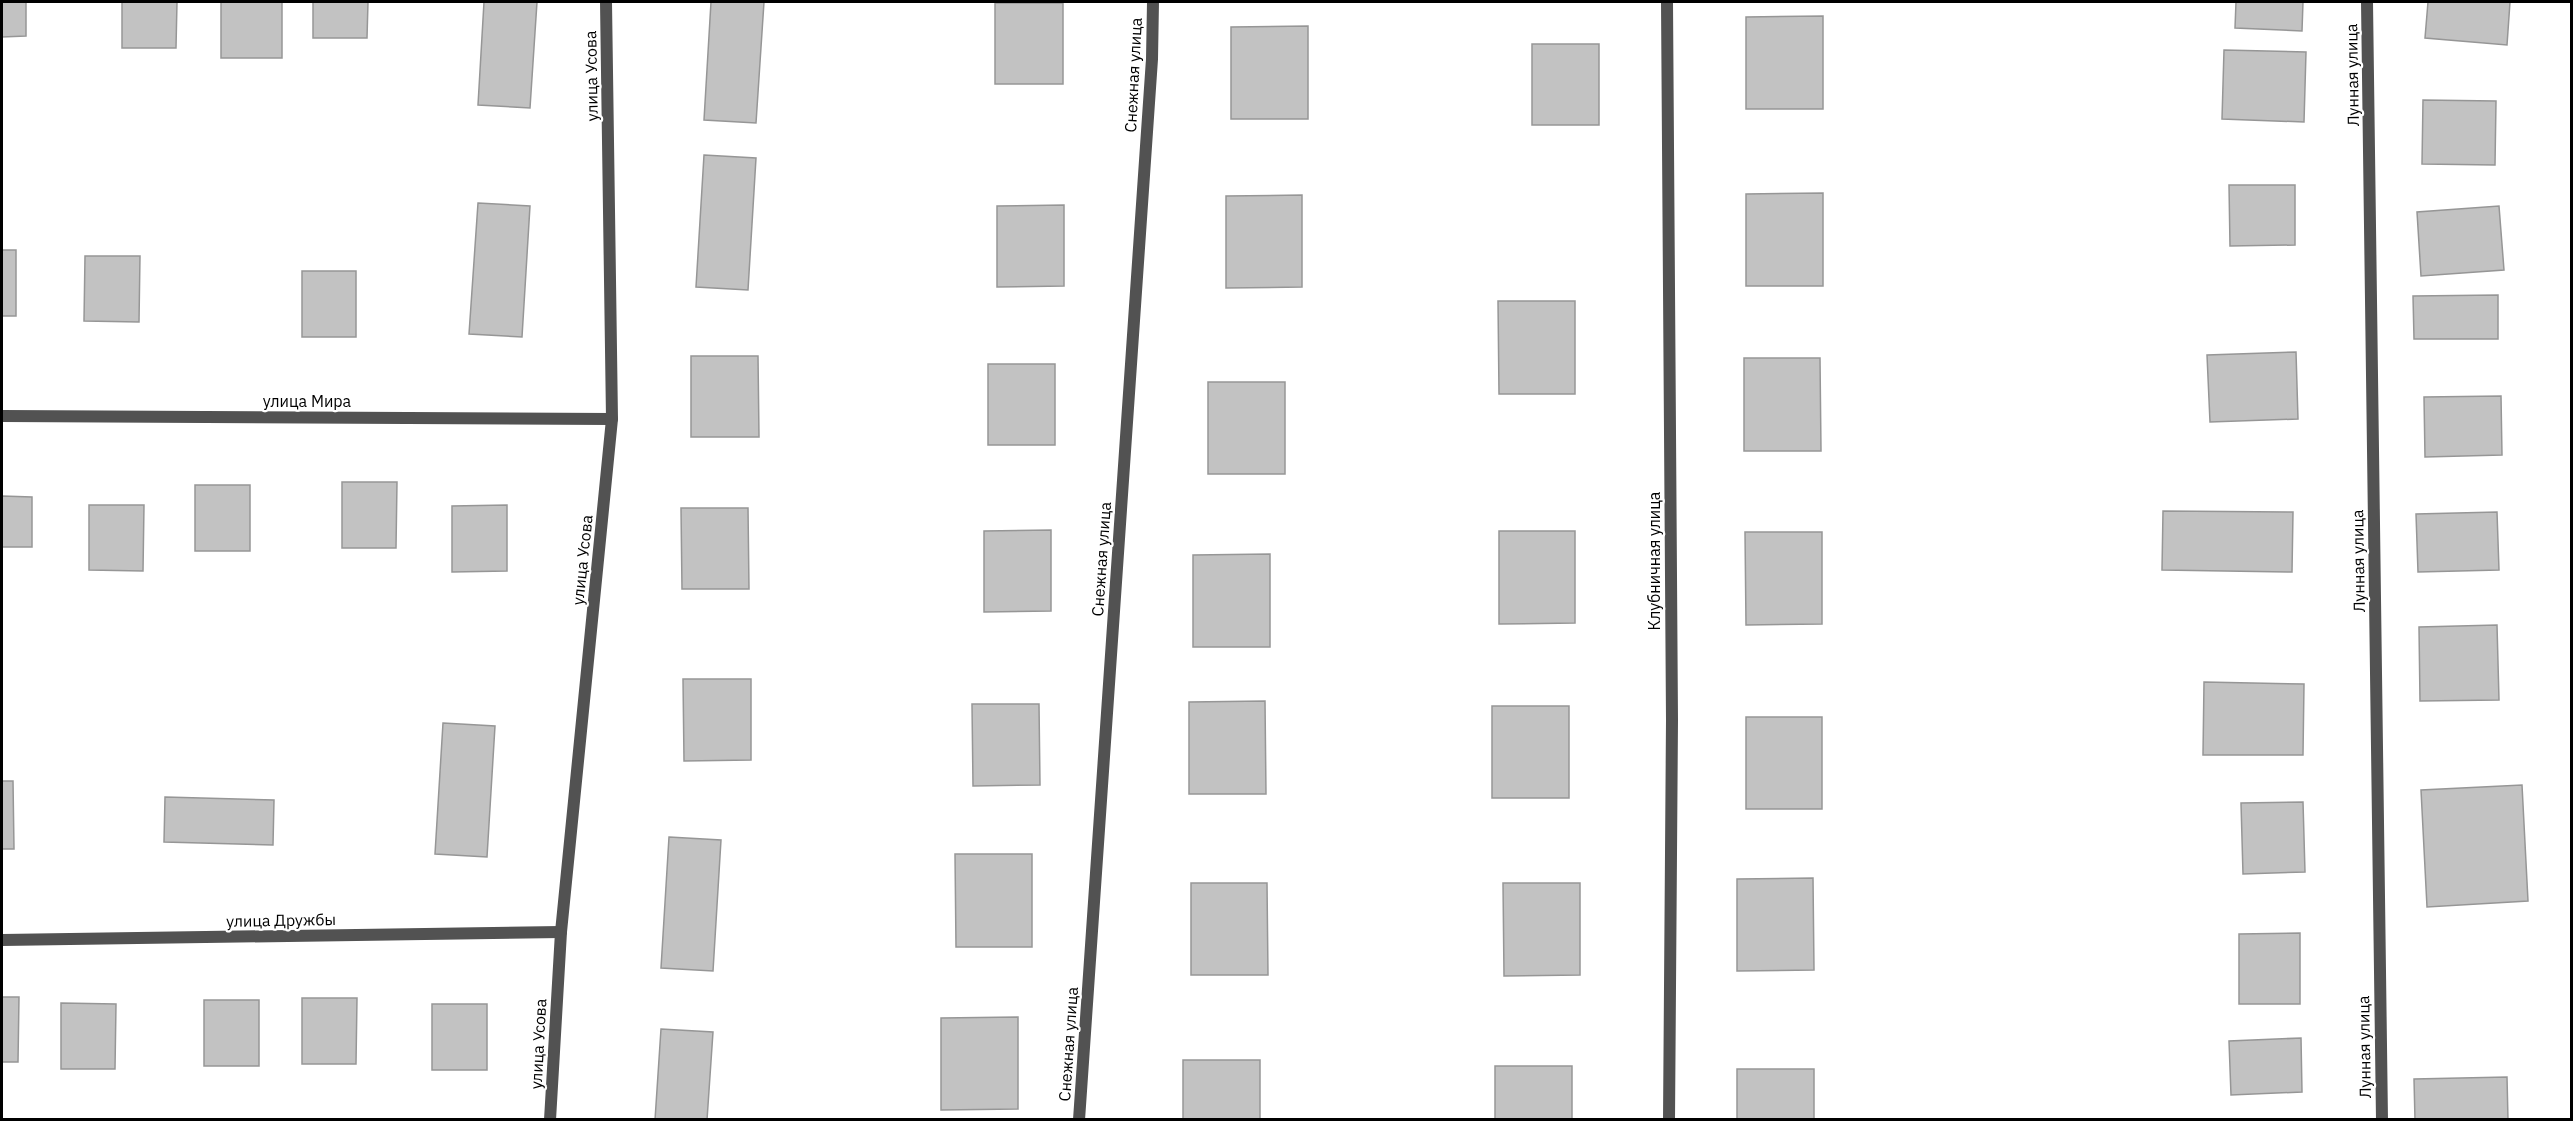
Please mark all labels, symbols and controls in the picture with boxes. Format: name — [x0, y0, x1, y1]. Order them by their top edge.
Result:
street label: Снежная улица — [1120, 17, 1146, 133]
street label: Лунная улица — [2341, 23, 2363, 127]
street label: улица Усова — [580, 30, 602, 122]
street label: улица Мира — [263, 391, 352, 411]
street label: Клубничная улица — [1644, 491, 1664, 630]
street label: Снежная улица — [1087, 501, 1115, 617]
street label: Лунная улица — [2347, 509, 2369, 613]
street label: улица Усова — [567, 513, 597, 606]
street label: улица Дружбы — [226, 909, 336, 931]
street label: Снежная улица — [1054, 986, 1082, 1102]
street label: Лунная улица — [2353, 995, 2375, 1099]
street label: улица Усова — [526, 998, 550, 1090]

